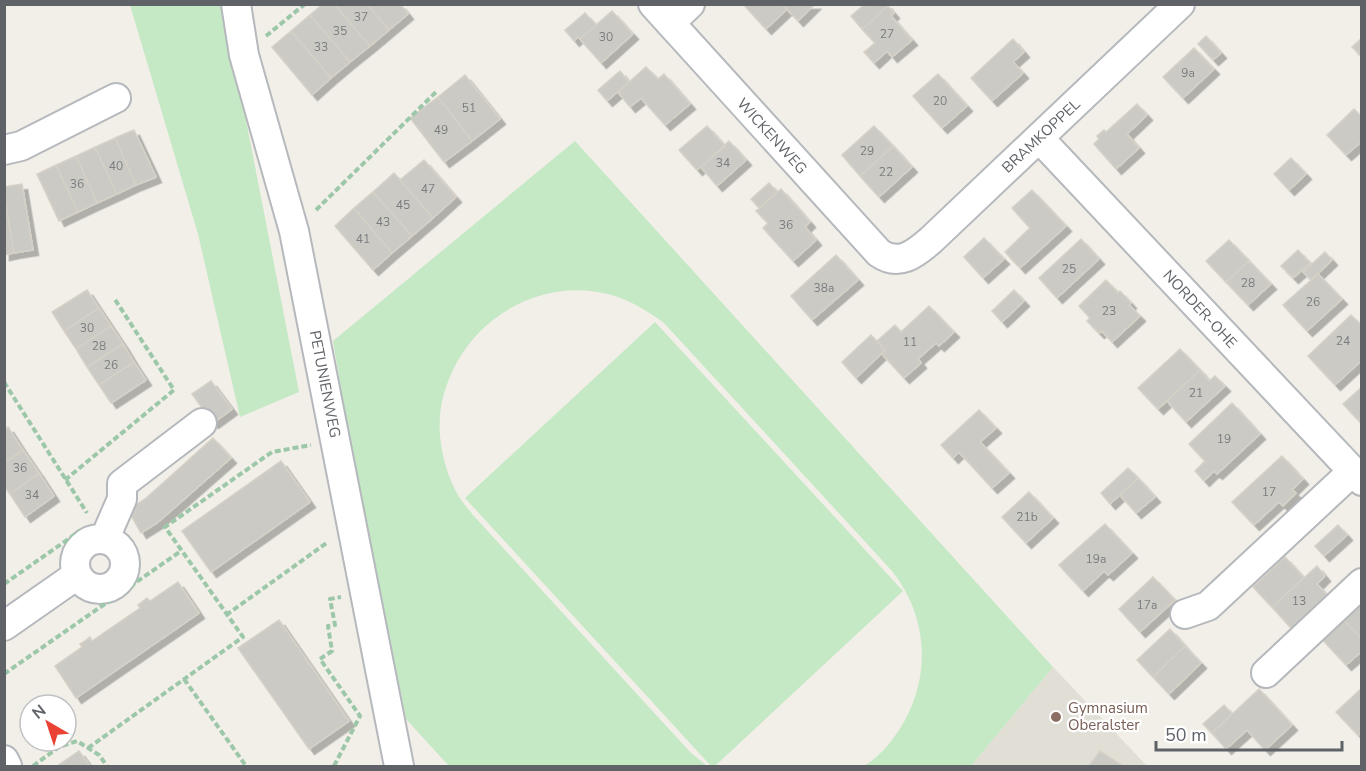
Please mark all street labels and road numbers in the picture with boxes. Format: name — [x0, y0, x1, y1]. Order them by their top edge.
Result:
street label: WICKENWEG — [733, 94, 811, 178]
street label: BRAMKOPPEL — [998, 95, 1084, 177]
street label: NORDER-OHE — [1158, 265, 1242, 353]
street label: PETUNIENWEG — [305, 329, 345, 439]

